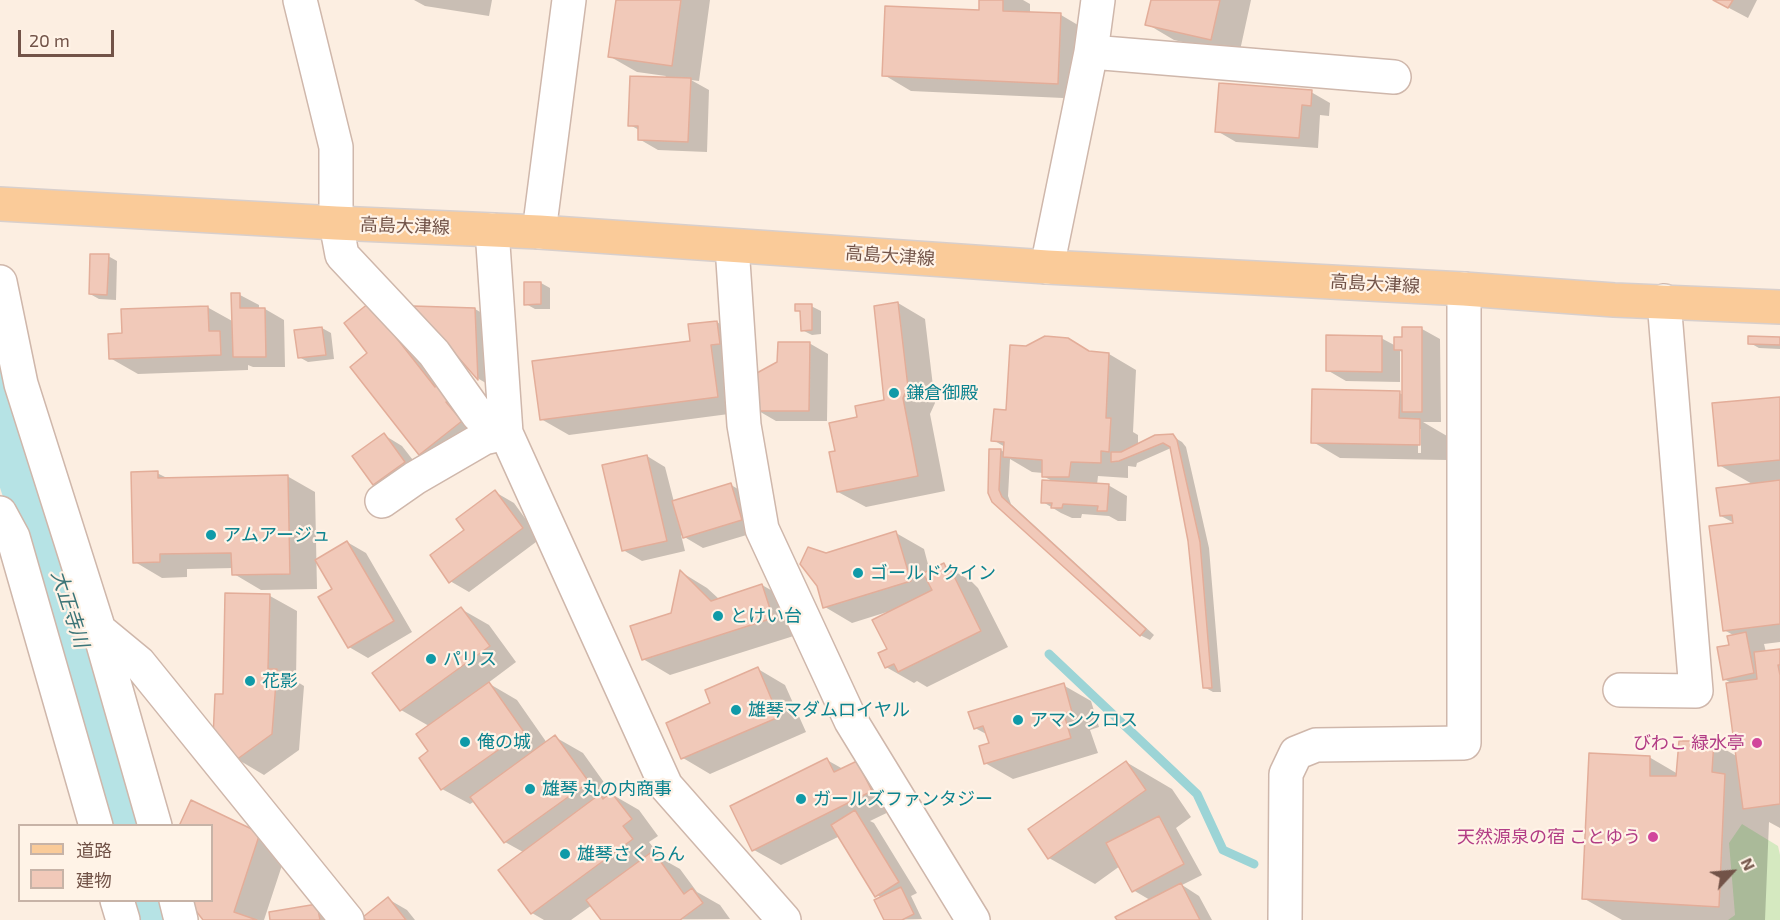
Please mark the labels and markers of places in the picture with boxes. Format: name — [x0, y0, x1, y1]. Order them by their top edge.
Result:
place label: 鎌倉御殿 — [906, 382, 978, 404]
marker: 鎌倉御殿 — [887, 386, 901, 400]
place label: アムアージュ — [223, 524, 330, 546]
marker: アムアージュ — [204, 528, 218, 542]
place label: ゴールドクイン — [870, 562, 996, 584]
marker: ゴールドクイン — [851, 566, 865, 580]
place label: とけい台 — [730, 605, 802, 627]
marker: とけい台 — [711, 609, 725, 623]
place label: パリス — [443, 648, 497, 670]
marker: パリス — [424, 652, 438, 666]
place label: 花影 — [262, 670, 298, 692]
marker: 花影 — [243, 674, 257, 688]
place label: 雄琴マダムロイヤル — [748, 699, 910, 721]
marker: 雄琴マダムロイヤル — [729, 703, 743, 717]
place label: アマンクロス — [1030, 709, 1138, 731]
marker: アマンクロス — [1011, 713, 1025, 727]
place label: 俺の城 — [477, 731, 531, 753]
place label: びわこ 緑水亭 — [1633, 732, 1745, 754]
marker: 俺の城 — [458, 735, 472, 749]
marker: びわこ 緑水亭 — [1750, 736, 1764, 750]
place label: 雄琴 丸の内商事 — [542, 778, 672, 800]
marker: 雄琴 丸の内商事 — [523, 782, 537, 796]
place label: ガールズファンタジー — [813, 788, 993, 810]
marker: ガールズファンタジー — [794, 792, 808, 806]
place label: 天然源泉の宿 ことゆう — [1457, 826, 1641, 848]
marker: 天然源泉の宿 ことゆう — [1646, 830, 1660, 844]
place label: 雄琴さくらん — [577, 843, 685, 865]
marker: 雄琴さくらん — [558, 847, 572, 861]

